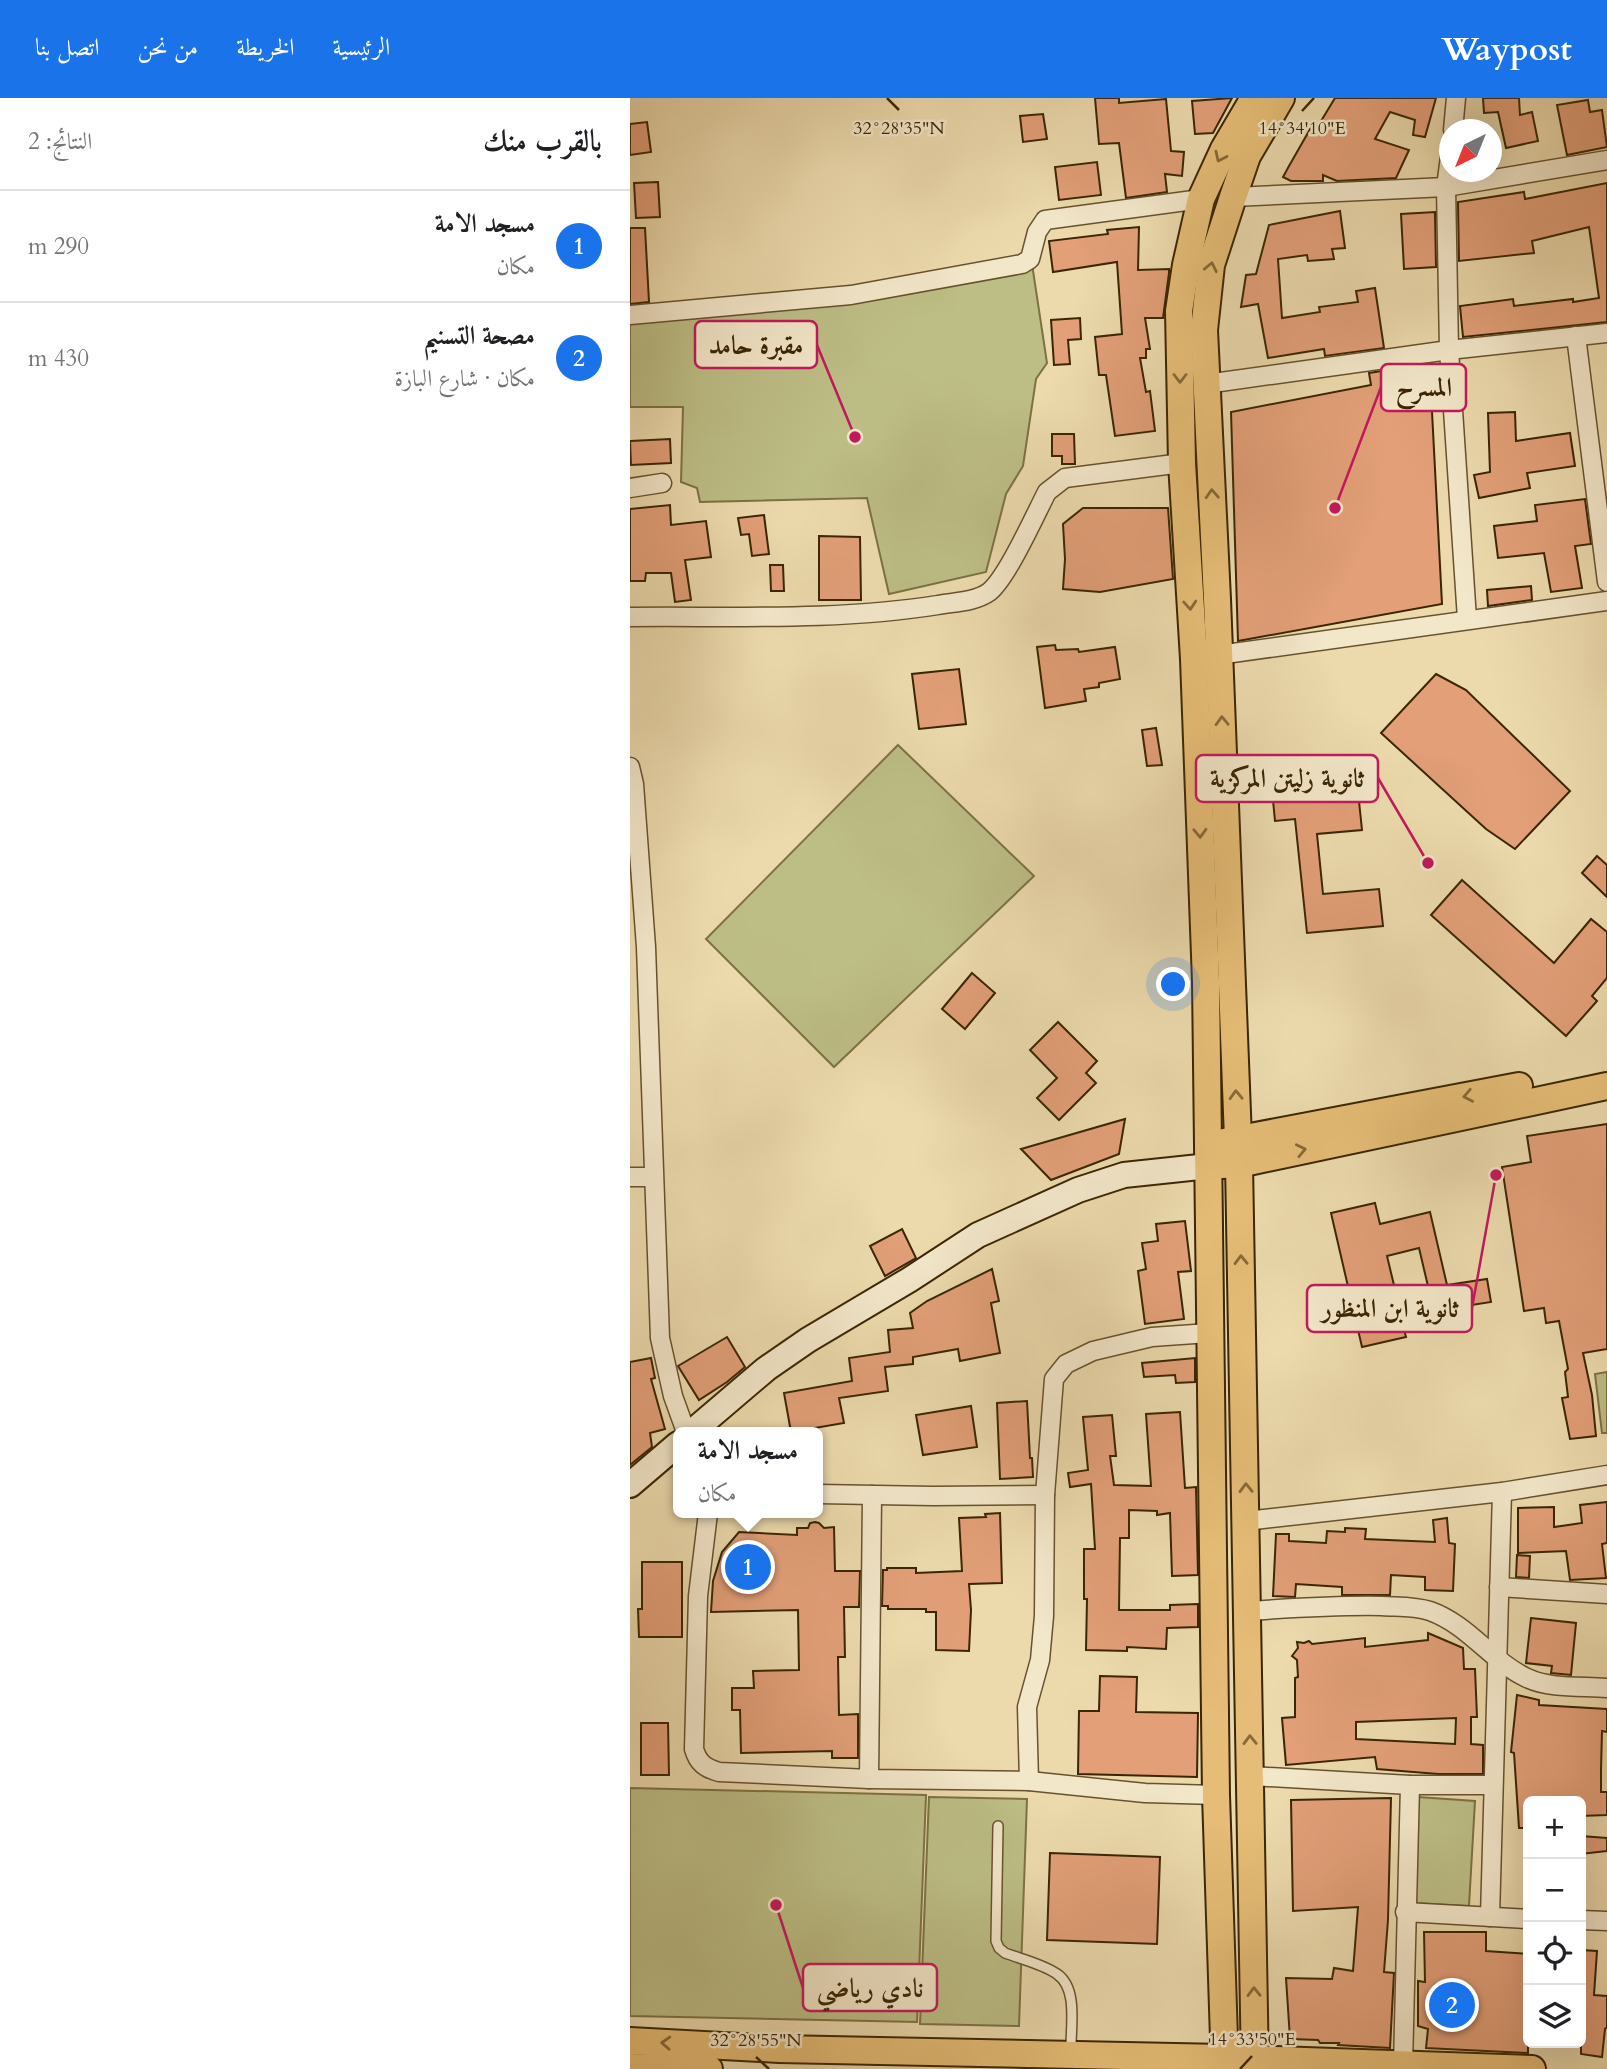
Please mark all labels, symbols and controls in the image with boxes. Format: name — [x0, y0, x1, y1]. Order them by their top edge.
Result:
text: Waypost — [1441, 27, 1572, 72]
text: اتصل بنا — [35, 31, 99, 64]
text: من نحن — [137, 31, 198, 64]
text: الخريطة — [236, 31, 295, 64]
text: الرئيسية — [333, 31, 390, 64]
text: 32°28'35"N — [853, 116, 945, 141]
text: 14°34'10"E — [1258, 116, 1346, 141]
north arrow — [1439, 119, 1502, 182]
text: بالقرب منك — [483, 121, 602, 162]
text: النتائج: 2 — [28, 126, 92, 157]
one-way arrow — [1214, 150, 1228, 162]
text: مسجد الامة — [435, 206, 535, 241]
text: 290 m — [28, 231, 89, 262]
text: 1 — [573, 231, 585, 262]
text: مكان — [496, 251, 535, 282]
one-way arrow — [1203, 261, 1218, 273]
text: مصحة التسنيم — [423, 318, 535, 353]
callout: مقبرة حامد — [695, 321, 817, 368]
text: مقبرة حامد — [709, 328, 803, 363]
text: 430 m — [28, 343, 89, 374]
text: 2 — [573, 343, 585, 374]
text: مكان · شارع البازة — [395, 363, 535, 394]
callout: المسرح — [1381, 364, 1466, 411]
text: المسرح — [1396, 370, 1452, 410]
one-way arrow — [1172, 374, 1188, 384]
one-way arrow — [1204, 488, 1219, 499]
one-way arrow — [1183, 600, 1198, 611]
one-way arrow — [1214, 715, 1229, 726]
callout: ثانوية زليتن المركزية — [1196, 755, 1378, 802]
text: ثانوية زليتن المركزية — [1210, 761, 1365, 796]
one-way arrow — [1193, 828, 1208, 839]
your location — [1156, 967, 1190, 1001]
one-way arrow — [1462, 1087, 1474, 1102]
one-way arrow — [1229, 1090, 1244, 1101]
one-way arrow — [1295, 1144, 1307, 1159]
one-way arrow — [1234, 1255, 1249, 1266]
callout: ثانوية ابن المنظور — [1307, 1285, 1472, 1332]
text: ثانوية ابن المنظور — [1319, 1291, 1459, 1326]
popup — [673, 1427, 823, 1518]
text: مسجد الامة — [698, 1433, 798, 1468]
text: مكان — [698, 1478, 736, 1509]
one-way arrow — [1238, 1482, 1254, 1493]
pin: 1 — [725, 1541, 771, 1593]
one-way arrow — [1242, 1734, 1258, 1745]
map controls — [1523, 1796, 1586, 2048]
button: + — [1523, 1796, 1586, 1859]
button: − — [1523, 1859, 1586, 1922]
button: locate — [1523, 1922, 1586, 1985]
callout: نادي رياضي — [803, 1964, 937, 2011]
text: نادي رياضي — [817, 1971, 923, 2012]
pin: 2 — [1429, 1979, 1475, 2031]
button: layers — [1523, 1985, 1586, 2048]
one-way arrow — [1246, 1986, 1261, 1997]
text: 14°33'50"E — [1208, 2027, 1296, 2052]
text: 32°28'55"N — [710, 2028, 802, 2053]
one-way arrow — [660, 2036, 671, 2051]

